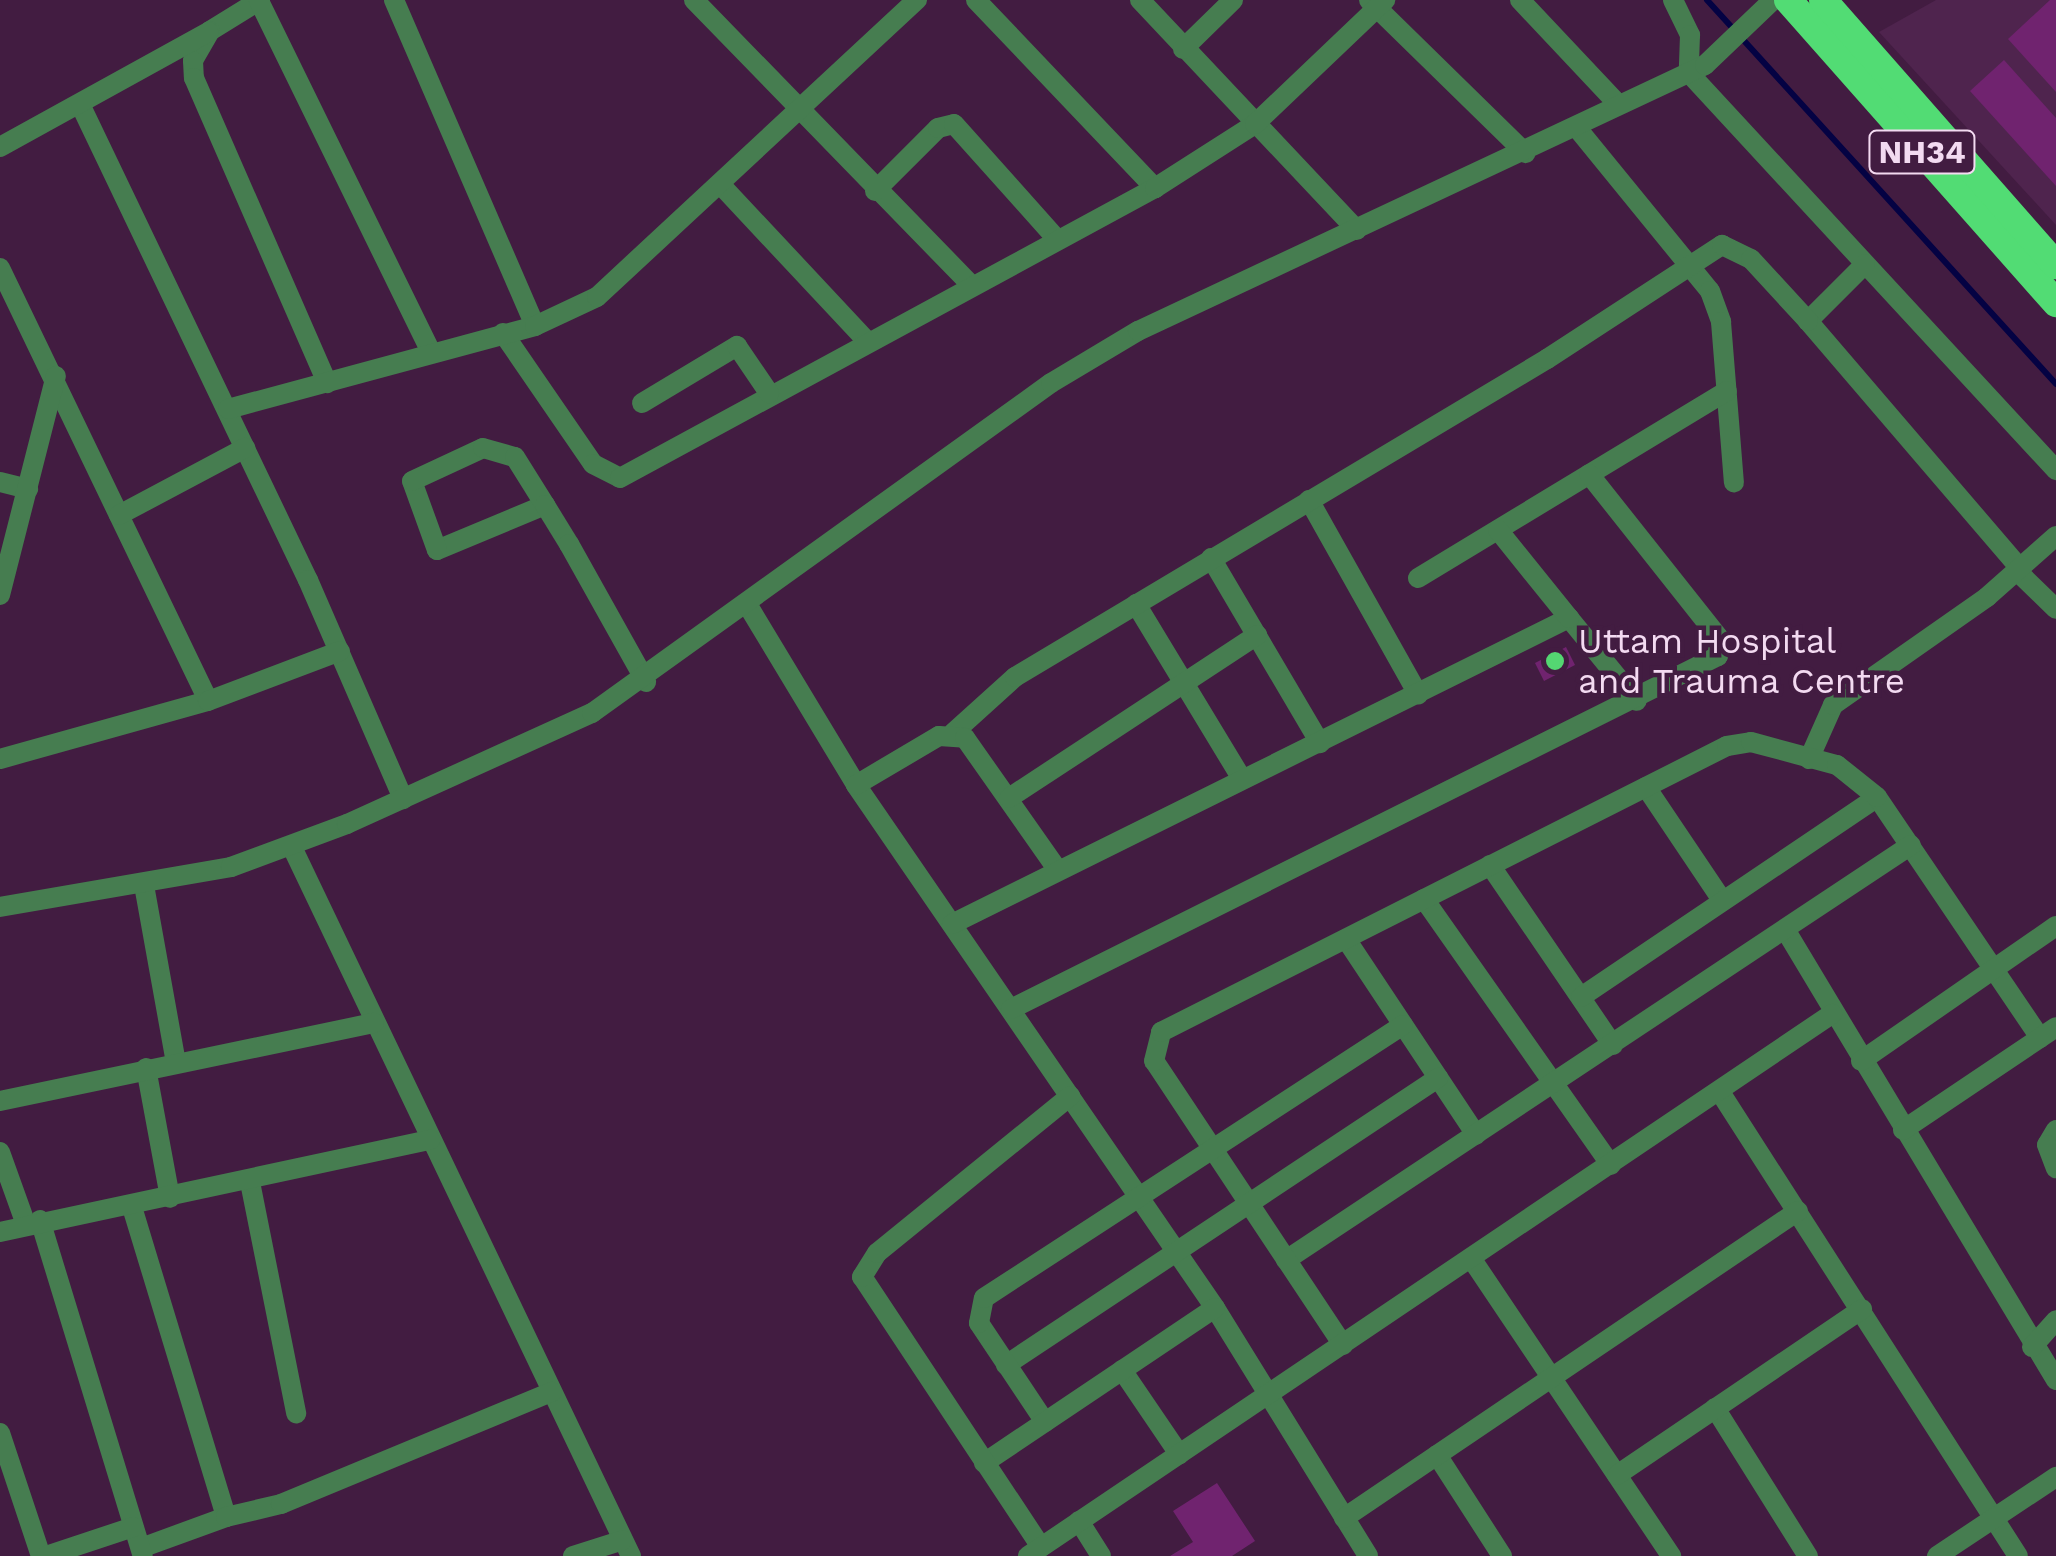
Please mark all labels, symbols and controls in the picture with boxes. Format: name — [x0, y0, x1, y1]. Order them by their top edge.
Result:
road number: NH34 — [1867, 125, 1977, 179]
place label: Uttam Hospital and Trauma Centre — [1578, 620, 1907, 702]
marker: Uttam Hospital and Trauma Centre — [1542, 648, 1568, 674]

